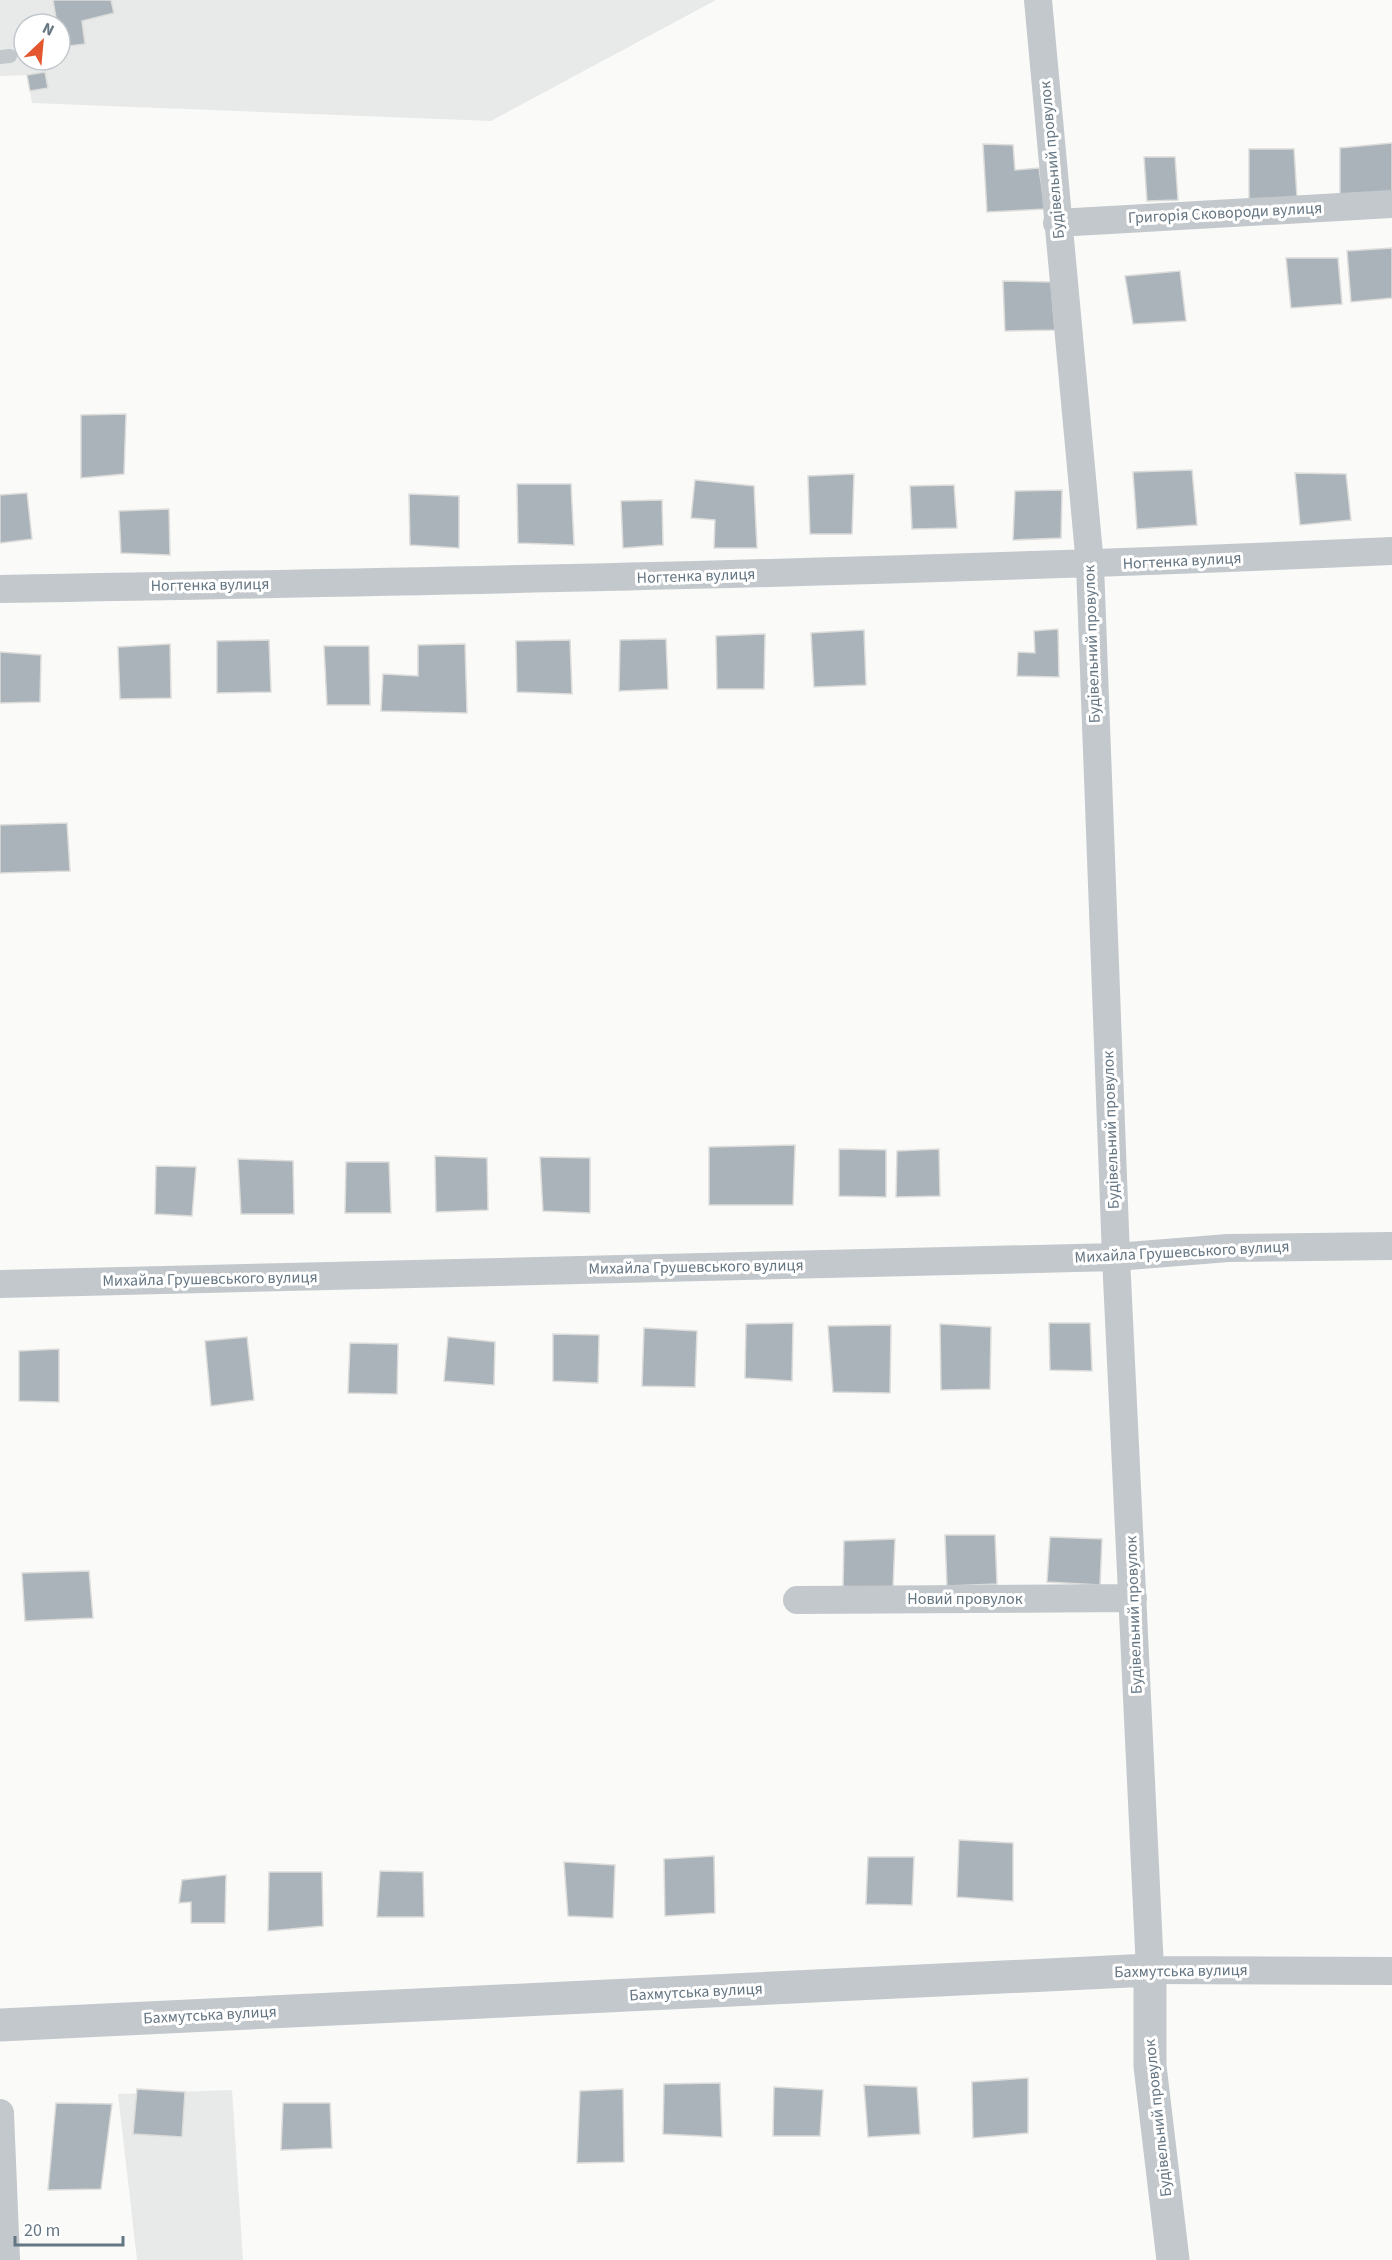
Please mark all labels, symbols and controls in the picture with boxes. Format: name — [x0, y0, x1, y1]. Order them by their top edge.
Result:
north arrow — [12, 12, 72, 72]
text: N — [39, 17, 58, 42]
street label: Будівельний провулок — [1034, 80, 1070, 240]
street label: Григорія Сковороди вулиця — [1127, 197, 1323, 229]
street label: Ногтенка вулиця — [1122, 547, 1242, 575]
street label: Ногтенка вулиця — [636, 563, 756, 589]
street label: Будівельний провулок — [1078, 564, 1106, 724]
street label: Ногтенка вулиця — [150, 573, 270, 597]
street label: Будівельний провулок — [1097, 1050, 1125, 1210]
street label: Михайла Грушевського вулиця — [1074, 1235, 1290, 1269]
street label: Михайла Грушевського вулиця — [588, 1254, 804, 1280]
street label: Михайла Грушевського вулиця — [102, 1266, 318, 1292]
street label: Будівельний провулок — [1120, 1535, 1148, 1695]
street label: Новий провулок — [907, 1588, 1023, 1610]
street label: Бахмутська вулиця — [1114, 1959, 1248, 1983]
street label: Бахмутська вулиця — [629, 1978, 763, 2006]
street label: Бахмутська вулиця — [143, 2001, 277, 2029]
street label: Будівельний провулок — [1139, 2038, 1177, 2198]
scale bar — [15, 2209, 123, 2247]
text: 20 m — [24, 2218, 60, 2243]

